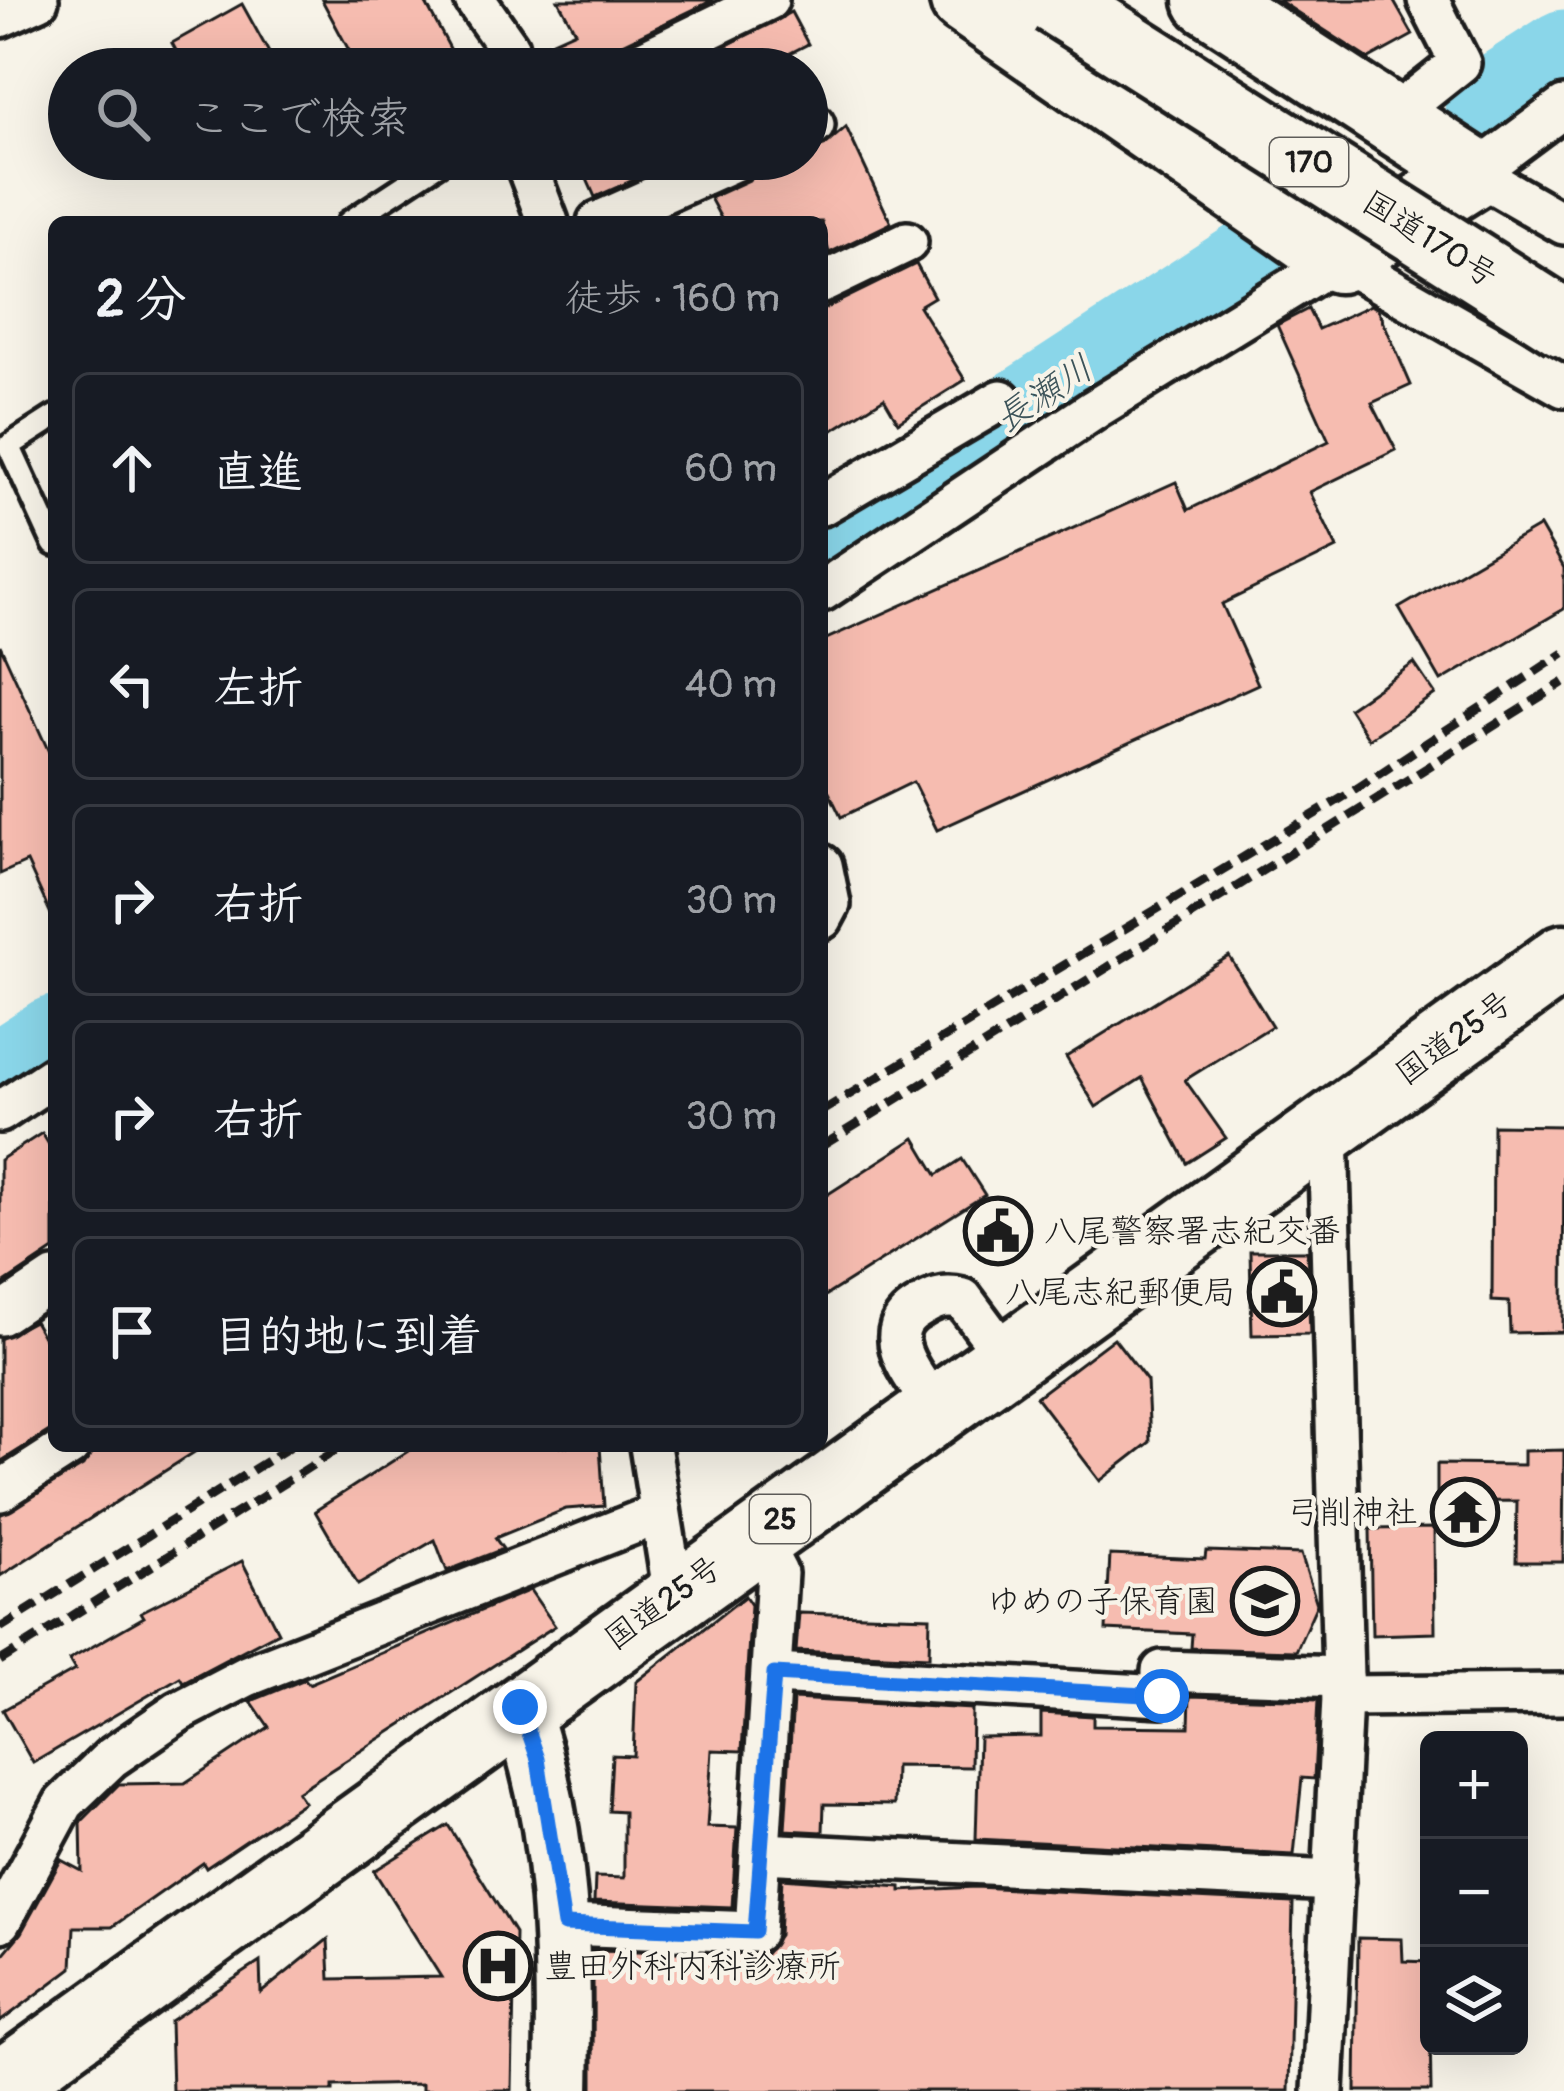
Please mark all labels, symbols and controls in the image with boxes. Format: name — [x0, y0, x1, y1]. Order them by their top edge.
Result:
search box — [48, 48, 828, 180]
icon: search — [90, 81, 156, 147]
text: ここで検索 — [186, 91, 411, 147]
road number: 170 — [1270, 138, 1348, 186]
street label: 国道170号 — [1355, 181, 1505, 297]
text: 2 分 — [96, 268, 187, 332]
text: 徒歩 · 160 m — [565, 274, 780, 323]
water label: 長瀬川 — [986, 346, 1102, 442]
icon: ahead — [99, 435, 165, 501]
text: 60 m — [685, 444, 777, 493]
text: 直進 — [213, 445, 303, 501]
icon: left — [99, 651, 165, 717]
text: 40 m — [685, 660, 777, 709]
text: 左折 — [213, 661, 303, 717]
icon: right — [99, 867, 165, 933]
text: 30 m — [686, 876, 777, 925]
text: 右折 — [213, 877, 303, 933]
street label: 国道25号 — [1387, 982, 1521, 1094]
icon: right — [99, 1083, 165, 1149]
text: 30 m — [686, 1092, 777, 1141]
text: 右折 — [213, 1093, 303, 1149]
public building icon: 八尾警察署志紀交番 — [963, 1196, 1033, 1266]
place label: 八尾警察署志紀交番 — [1044, 1211, 1341, 1252]
public building icon: 八尾志紀郵便局 — [1247, 1257, 1317, 1327]
place label: 八尾志紀郵便局 — [1005, 1272, 1236, 1313]
icon: arrive — [99, 1299, 165, 1365]
text: 目的地に到着 — [213, 1309, 483, 1365]
temple icon: 弓削神社 — [1430, 1477, 1500, 1547]
place label: 弓削神社 — [1286, 1492, 1418, 1533]
road number: 25 — [750, 1495, 810, 1543]
street label: 国道25号 — [596, 1547, 730, 1659]
school or university icon: ゆめの子保育園 — [1230, 1566, 1300, 1636]
place label: ゆめの子保育園 — [987, 1581, 1218, 1622]
route start — [1135, 1669, 1189, 1723]
route end — [493, 1680, 547, 1734]
map controls — [1420, 1731, 1528, 2055]
button: + — [1420, 1731, 1528, 1839]
button: − — [1420, 1839, 1528, 1947]
hospital icon: 豊田外科内科診療所 — [463, 1931, 533, 2001]
place label: 豊田外科内科診療所 — [544, 1946, 841, 1987]
button: layers — [1420, 1947, 1528, 2055]

